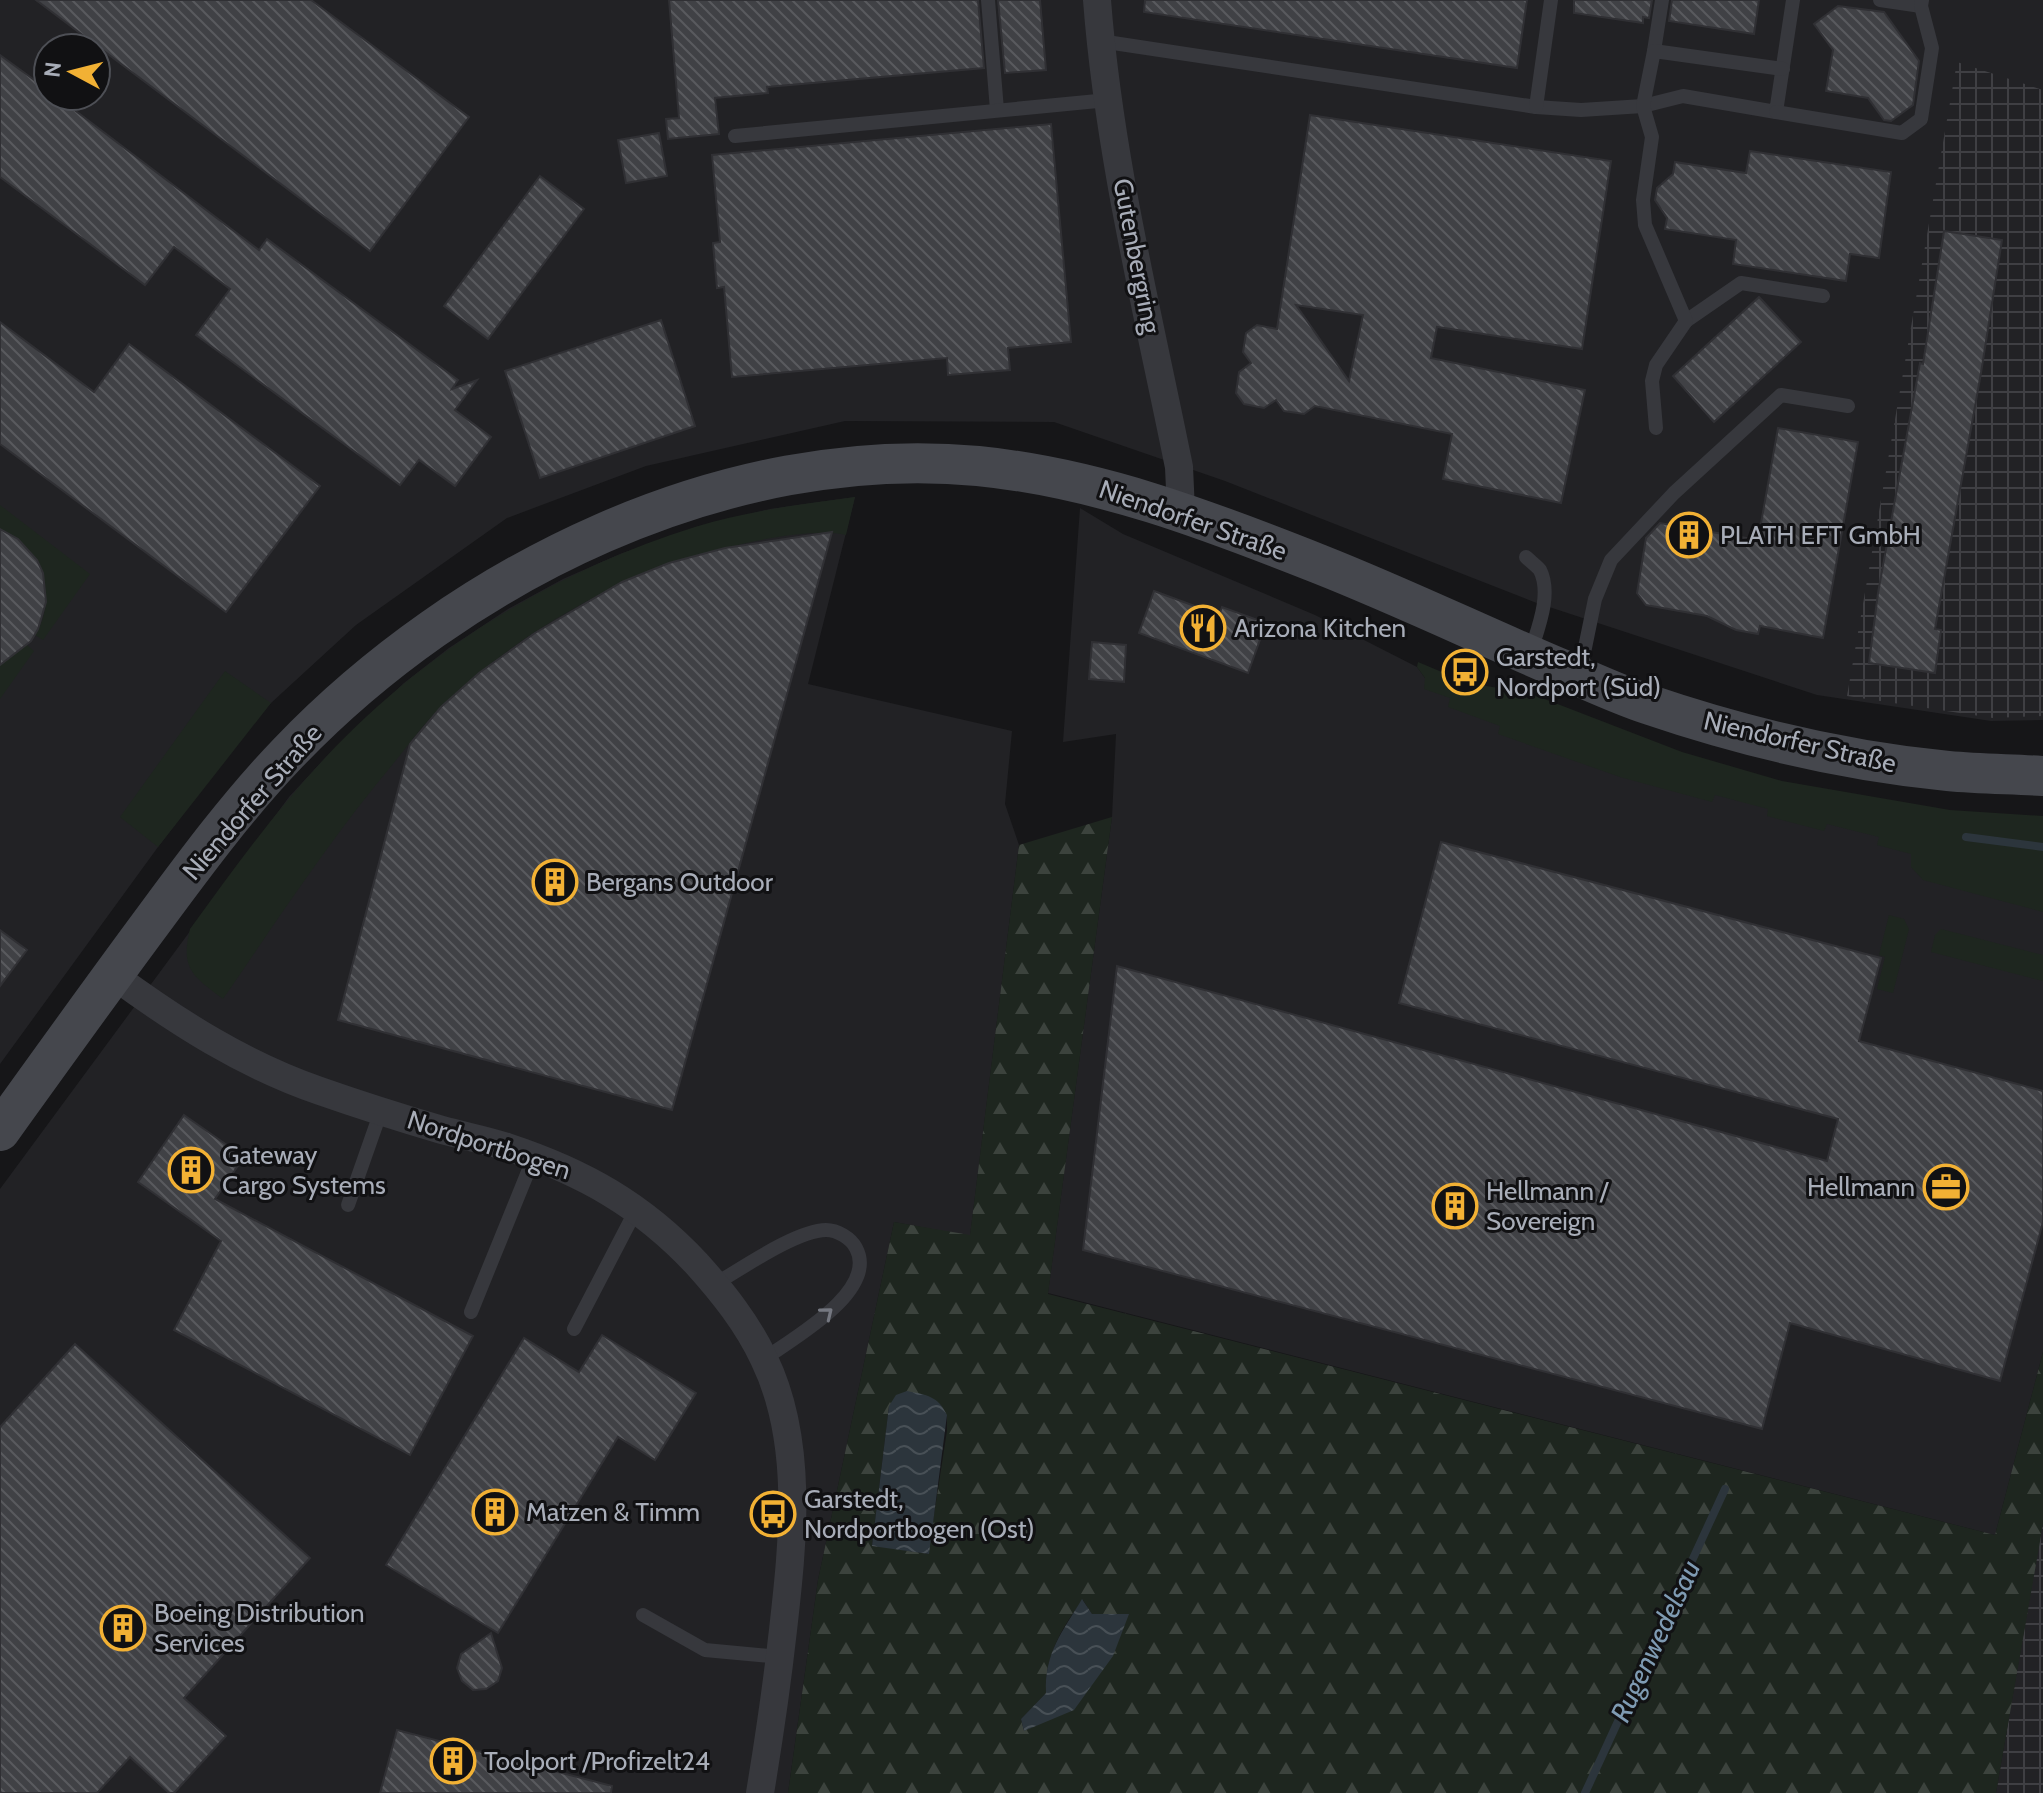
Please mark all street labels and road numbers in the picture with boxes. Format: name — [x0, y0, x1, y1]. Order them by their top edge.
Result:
street label: Gutenbergring — [1106, 176, 1168, 337]
street label: Niendorfer Straße — [1095, 473, 1291, 567]
street label: Niendorfer Straße — [1701, 704, 1899, 780]
street label: Niendorfer Straße — [176, 717, 328, 887]
street label: Nordportbogen — [403, 1104, 575, 1186]

